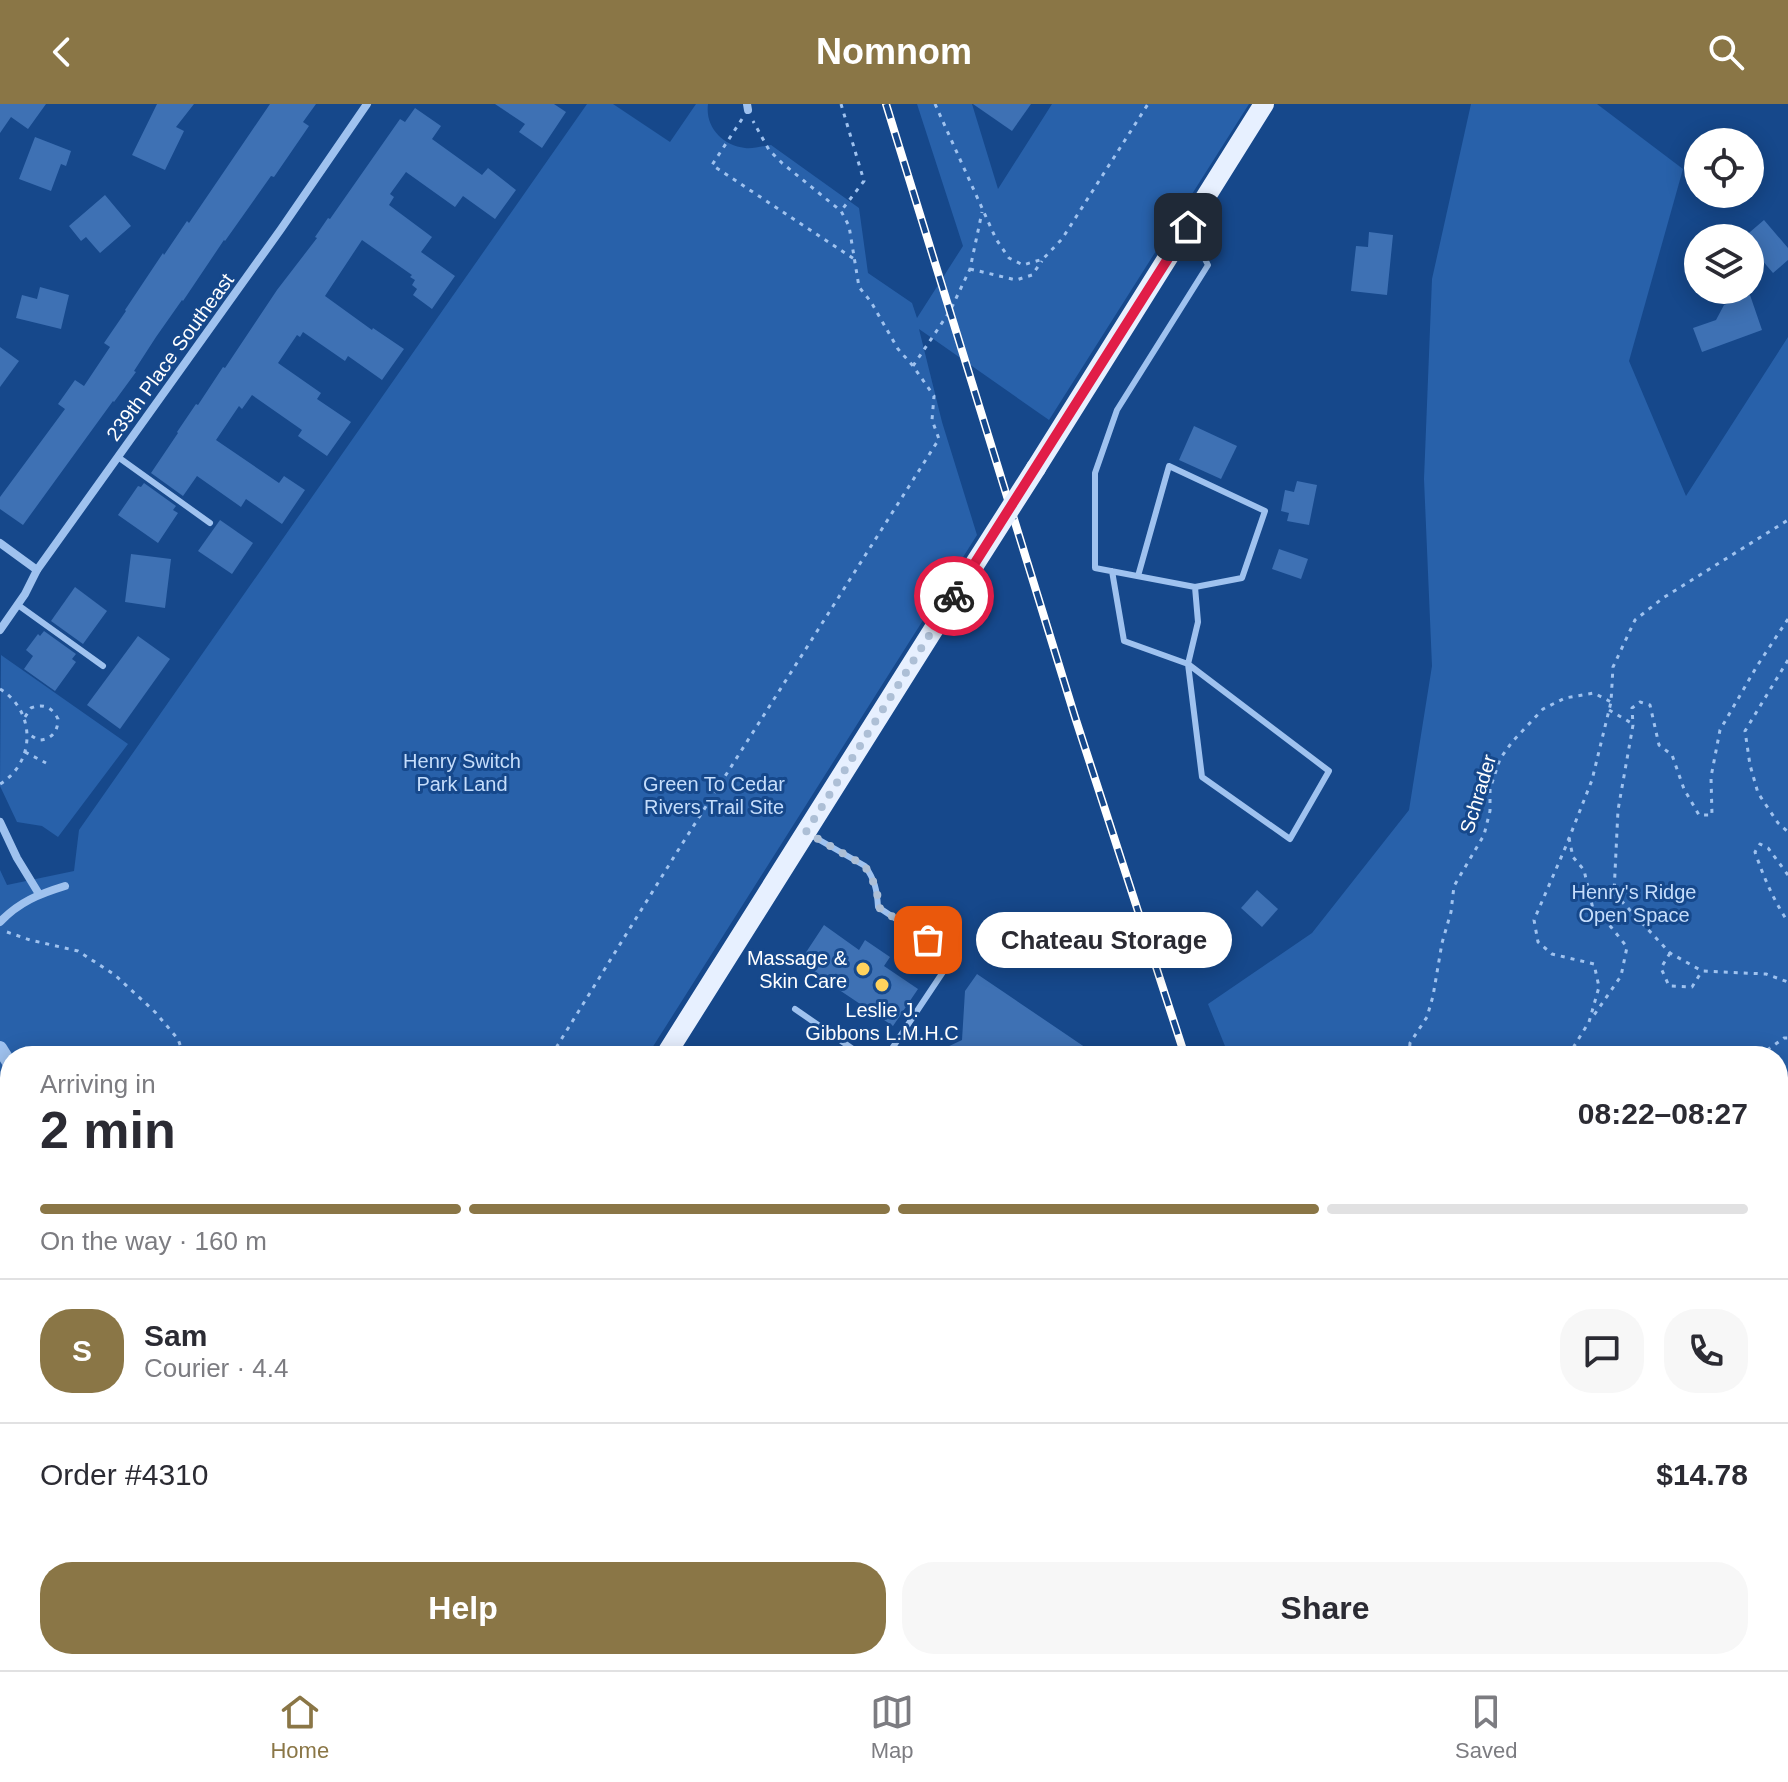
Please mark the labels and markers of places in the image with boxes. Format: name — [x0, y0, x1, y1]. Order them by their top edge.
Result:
pin — [1154, 193, 1222, 261]
pin — [894, 906, 962, 974]
callout: Chateau Storage — [976, 912, 1232, 968]
place label: Massage & Skin Care — [747, 947, 848, 992]
marker: Massage & Skin Care — [854, 960, 872, 978]
marker: Leslie J. Gibbons L.M.H.C — [873, 976, 891, 994]
place label: Leslie J. Gibbons L.M.H.C — [805, 999, 959, 1044]

